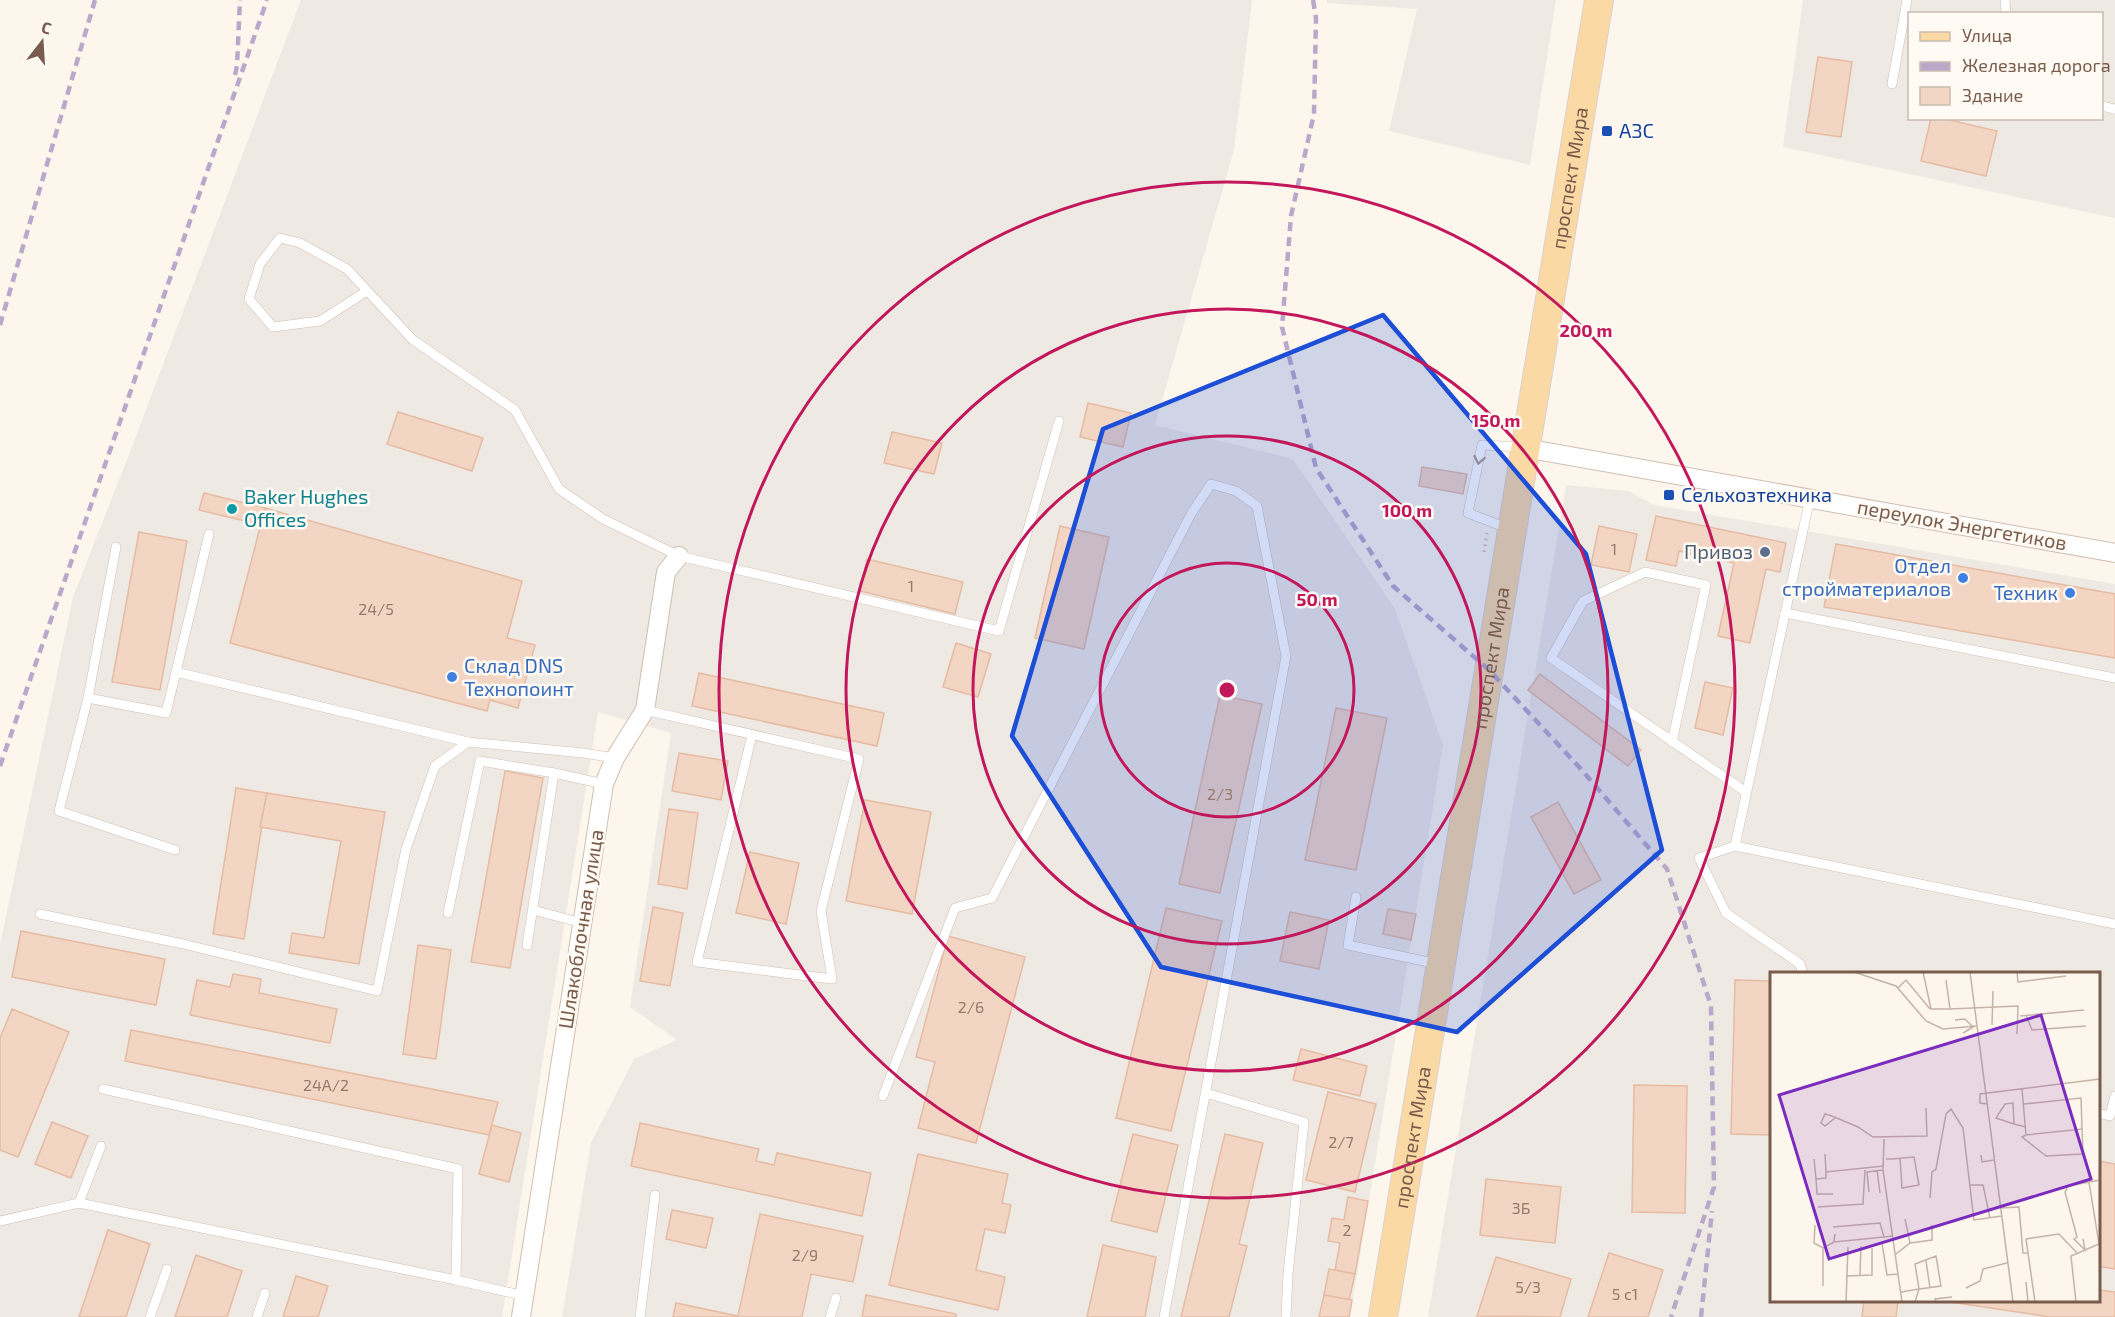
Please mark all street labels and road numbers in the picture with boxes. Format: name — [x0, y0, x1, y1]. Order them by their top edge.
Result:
street label: проспект Мира — [1545, 105, 1592, 251]
street label: переулок Энергетиков — [1855, 494, 2069, 555]
street label: проспект Мира — [1467, 585, 1514, 731]
street label: Шлакоблочная улица — [552, 827, 609, 1030]
street label: проспект Мира — [1388, 1064, 1435, 1210]

